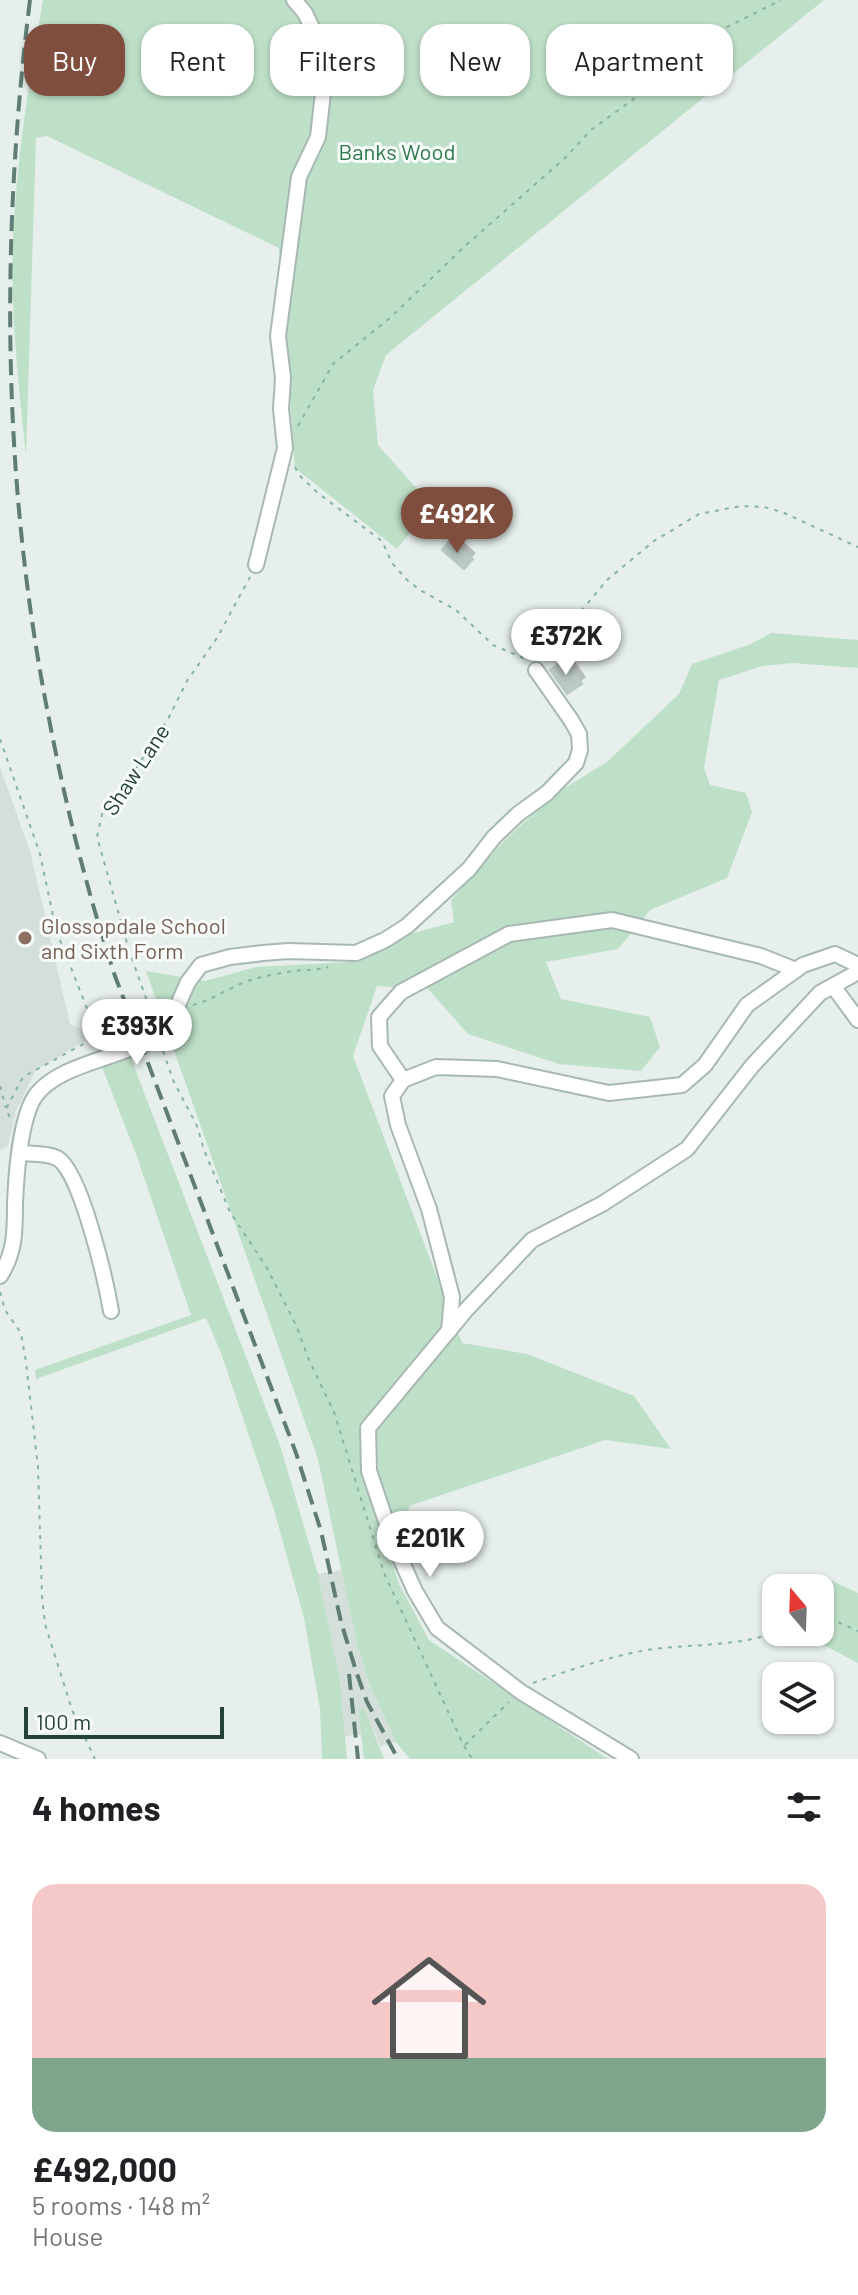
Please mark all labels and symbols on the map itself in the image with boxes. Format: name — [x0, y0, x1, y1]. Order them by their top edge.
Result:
park label: Banks Wood — [339, 138, 455, 164]
pin: £492K — [401, 487, 513, 555]
pin: £372K — [510, 609, 622, 677]
street label: Shaw Lane — [96, 719, 174, 819]
place label: Glossopdale School and Sixth Form — [41, 912, 226, 963]
marker: Glossopdale School and Sixth Form — [16, 929, 34, 947]
pin: £393K — [81, 999, 193, 1067]
pin: £201K — [374, 1511, 486, 1579]
north arrow — [762, 1574, 834, 1646]
scale bar — [24, 1703, 224, 1739]

